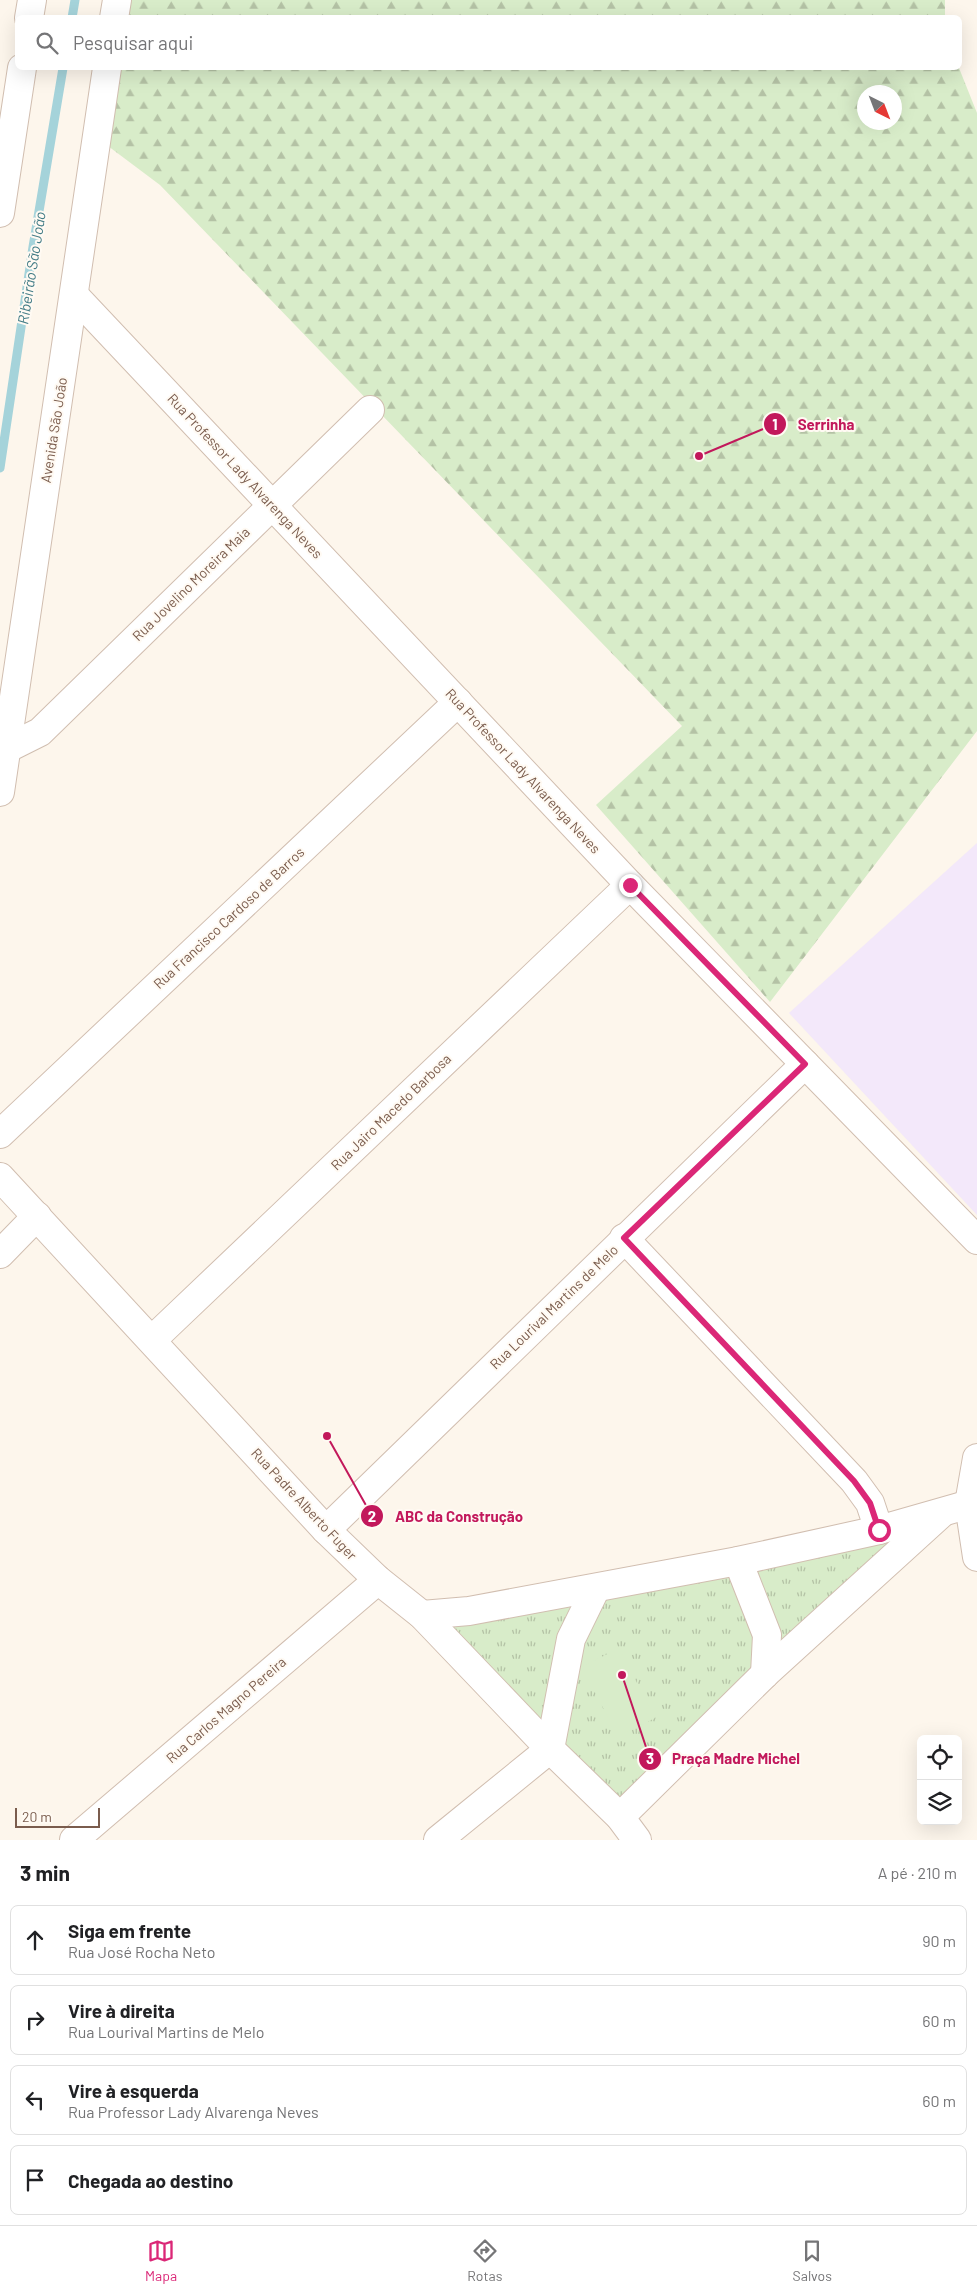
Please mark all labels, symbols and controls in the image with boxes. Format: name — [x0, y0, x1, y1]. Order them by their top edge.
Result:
search box — [15, 15, 962, 70]
icon: search — [33, 29, 61, 57]
text: Pesquisar aqui — [73, 31, 193, 54]
north arrow — [857, 85, 902, 130]
water label: Ribeirão São João — [13, 210, 49, 325]
street label: Avenida São João — [37, 376, 70, 484]
street label: Rua Professor Lady Alvarenga Neves — [164, 390, 327, 562]
callout: Serrinha — [763, 409, 865, 439]
text: 1 — [772, 415, 778, 433]
text: Serrinha — [798, 415, 854, 433]
street label: Rua Jovelino Moreira Maia — [128, 523, 253, 644]
street label: Rua Professor Lady Alvarenga Neves — [442, 685, 605, 857]
street label: Rua Francisco Cardoso de Barros — [150, 843, 308, 992]
route end — [619, 874, 642, 897]
street label: Rua Jairo Macedo Barbosa — [327, 1050, 454, 1173]
street label: Rua Lourival Martins de Melo — [486, 1241, 621, 1372]
street label: Rua Padre Alberto Fuger — [248, 1444, 361, 1563]
callout: ABC da Construção — [360, 1501, 533, 1531]
text: 2 — [368, 1507, 376, 1525]
text: ABC da Construção — [395, 1507, 523, 1525]
route start — [868, 1519, 891, 1542]
street label: Rua Carlos Magno Pereira — [162, 1653, 289, 1766]
map controls — [917, 1735, 962, 1825]
button: locate — [917, 1735, 962, 1780]
callout: Praça Madre Michel — [637, 1744, 810, 1774]
text: 3 — [646, 1749, 654, 1767]
text: Praça Madre Michel — [672, 1749, 800, 1767]
button: layers — [917, 1780, 962, 1825]
scale bar — [15, 1805, 100, 1828]
text: 20 m — [22, 1808, 52, 1825]
text: 3 min — [20, 1860, 70, 1885]
text: A pé · 210 m — [878, 1863, 957, 1882]
text: Siga em frente — [68, 1919, 191, 1942]
icon: ahead — [21, 1926, 49, 1954]
text: 90 m — [922, 1931, 956, 1950]
text: Rua José Rocha Neto — [68, 1942, 215, 1961]
text: Vire à direita — [68, 1999, 175, 2022]
icon: right — [21, 2006, 49, 2034]
text: 60 m — [922, 2011, 956, 2030]
text: Rua Lourival Martins de Melo — [68, 2022, 264, 2041]
text: Vire à esquerda — [68, 2079, 199, 2102]
icon: left — [21, 2086, 49, 2114]
text: 60 m — [922, 2091, 956, 2110]
text: Rua Professor Lady Alvarenga Neves — [68, 2102, 319, 2121]
icon: arrive — [21, 2166, 49, 2194]
text: Chegada ao destino — [68, 2169, 233, 2192]
tab: Mapa — [145, 2237, 177, 2284]
tab: Rotas — [467, 2237, 502, 2284]
tab: Salvos — [793, 2237, 832, 2284]

